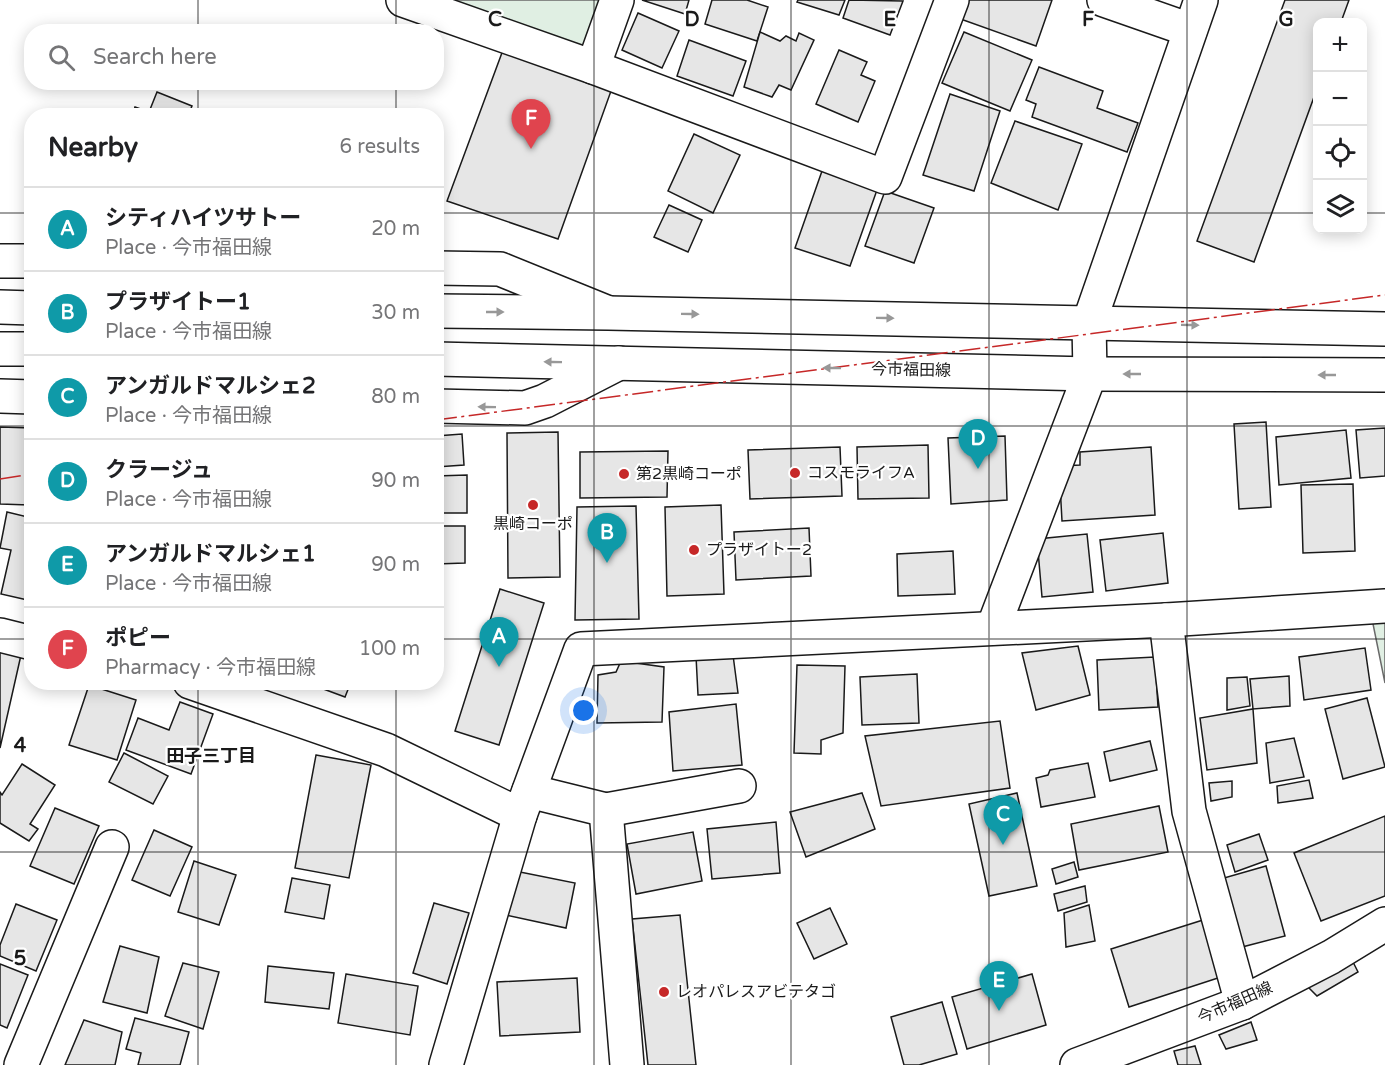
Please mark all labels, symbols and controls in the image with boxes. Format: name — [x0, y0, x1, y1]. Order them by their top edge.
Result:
text: C — [488, 8, 502, 32]
text: D — [684, 8, 700, 32]
text: E — [884, 8, 897, 32]
text: F — [1082, 8, 1094, 32]
text: G — [1278, 8, 1294, 32]
map controls — [1313, 18, 1367, 234]
button: + — [1313, 18, 1367, 72]
search box — [24, 24, 444, 90]
icon: search — [45, 41, 78, 74]
text: Search here — [93, 44, 217, 70]
button: − — [1313, 72, 1367, 126]
pin: F — [512, 100, 550, 149]
button: locate — [1313, 126, 1367, 180]
text: Nearby — [48, 132, 138, 163]
text: 6 results — [340, 135, 420, 159]
button: layers — [1313, 180, 1367, 234]
text: シティハイツサトー — [105, 205, 301, 231]
text: A — [60, 217, 75, 241]
text: 20 m — [371, 217, 420, 241]
text: Place · 今市福田線 — [105, 236, 272, 260]
text: プラザイトー1 — [105, 289, 251, 315]
text: B — [61, 301, 74, 325]
text: 30 m — [371, 301, 420, 325]
one-way arrow — [485, 307, 504, 317]
one-way arrow — [680, 310, 699, 319]
one-way arrow — [875, 314, 894, 323]
text: Place · 今市福田線 — [105, 320, 272, 344]
one-way arrow — [1180, 320, 1199, 330]
one-way arrow — [543, 357, 562, 367]
street label: 今市福田線 — [871, 359, 951, 381]
one-way arrow — [822, 363, 841, 373]
one-way arrow — [1122, 369, 1141, 379]
one-way arrow — [1317, 370, 1336, 380]
text: アンガルドマルシェ2 — [105, 373, 316, 399]
text: C — [61, 385, 74, 409]
text: 80 m — [371, 385, 420, 409]
one-way arrow — [477, 403, 496, 412]
text: Place · 今市福田線 — [105, 404, 272, 428]
pin: D — [958, 420, 998, 469]
text: クラージュ — [105, 457, 213, 483]
place label: コスモライフA — [807, 463, 915, 483]
place label: 第2黒崎コーポ — [636, 464, 742, 484]
marker: コスモライフA — [788, 466, 802, 480]
marker: 第2黒崎コーポ — [617, 467, 631, 481]
text: D — [60, 469, 75, 493]
text: 90 m — [371, 469, 420, 493]
text: Place · 今市福田線 — [105, 488, 272, 512]
marker: 黒崎コーポ — [526, 498, 540, 512]
place label: 黒崎コーポ — [493, 514, 573, 534]
pin: B — [588, 514, 626, 563]
place label: プラザイトー2 — [706, 540, 812, 560]
text: アンガルドマルシェ1 — [105, 541, 316, 567]
marker: プラザイトー2 — [687, 543, 701, 557]
text: E — [61, 553, 74, 577]
text: 90 m — [371, 553, 420, 577]
text: Place · 今市福田線 — [105, 572, 272, 596]
pin: A — [480, 618, 518, 667]
text: ポピー — [105, 625, 171, 651]
text: F — [61, 637, 74, 661]
text: 100 m — [359, 637, 420, 661]
text: Pharmacy · 今市福田線 — [105, 656, 316, 680]
your location — [569, 696, 598, 725]
text: 4 — [14, 734, 27, 758]
district label: 田子三丁目 — [166, 745, 256, 767]
pin: C — [984, 796, 1022, 845]
text: 5 — [14, 947, 26, 971]
pin: E — [980, 962, 1018, 1011]
street label: 今市福田線 — [1194, 978, 1276, 1028]
place label: レオパレスアビテタゴ — [676, 982, 836, 1002]
marker: レオパレスアビテタゴ — [657, 985, 671, 999]

